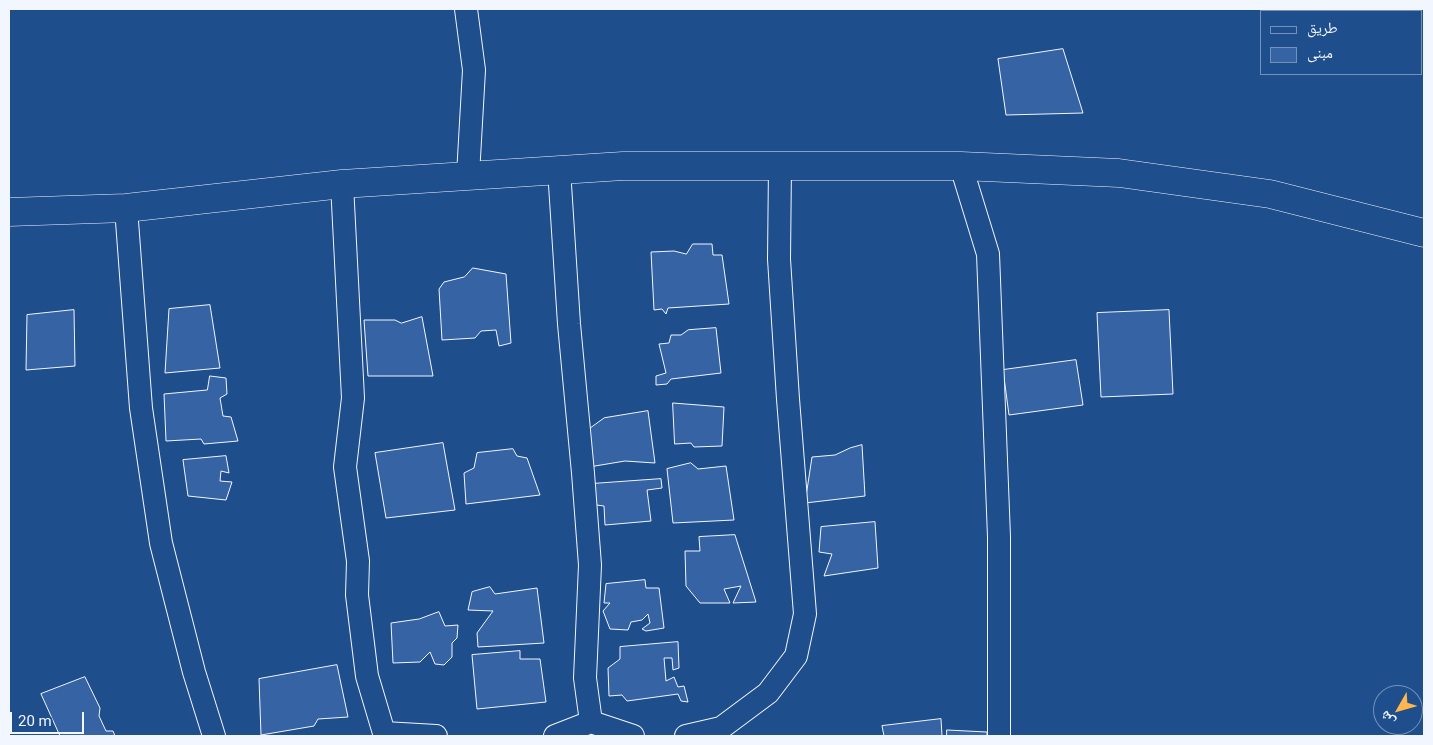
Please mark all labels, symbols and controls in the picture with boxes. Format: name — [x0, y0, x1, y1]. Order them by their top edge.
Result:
legend — [1260, 10, 1423, 75]
text: طريق — [1307, 19, 1338, 37]
text: مبنى — [1307, 44, 1333, 62]
north arrow — [1373, 685, 1423, 735]
scale bar — [12, 702, 86, 734]
text: ش — [1376, 708, 1398, 729]
text: 20 m — [18, 712, 52, 730]

